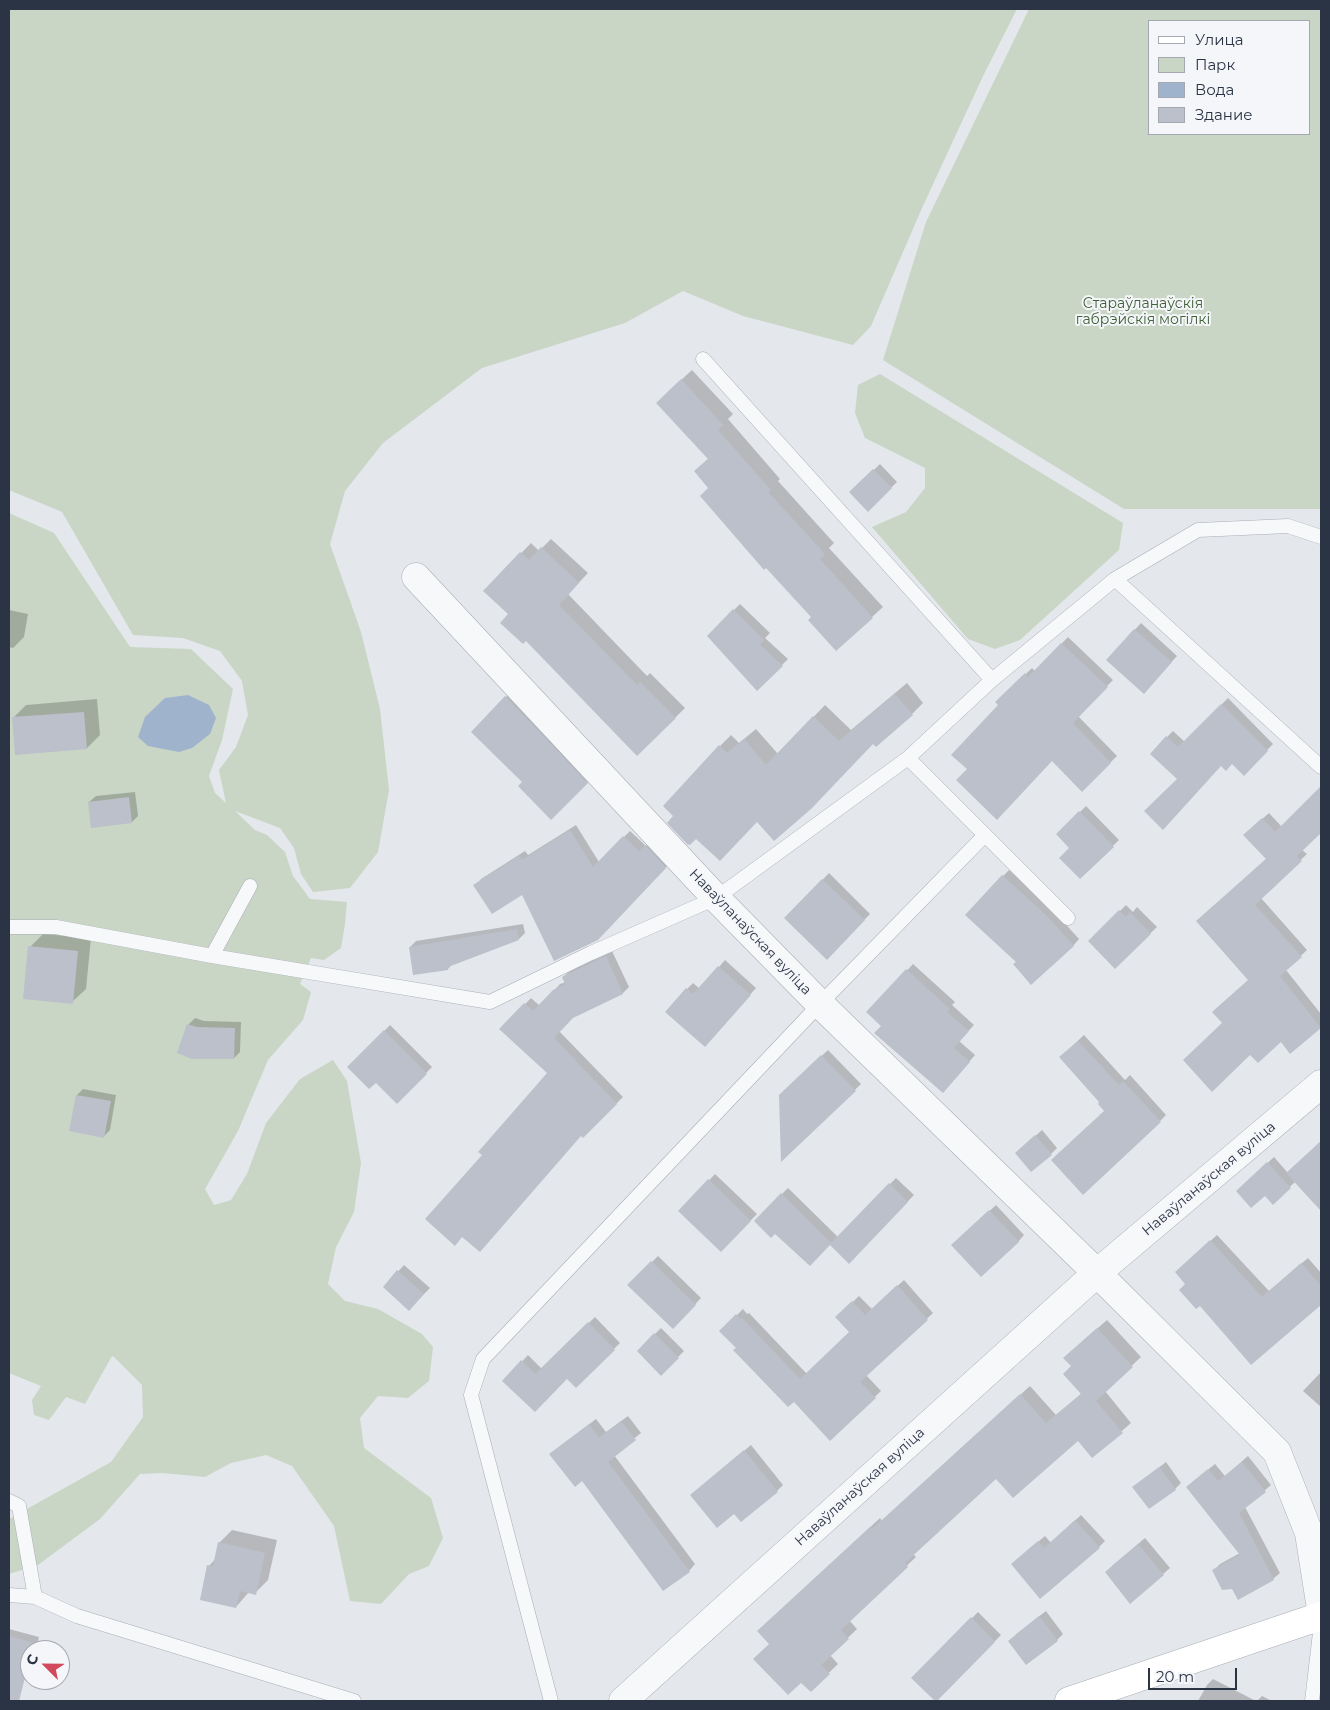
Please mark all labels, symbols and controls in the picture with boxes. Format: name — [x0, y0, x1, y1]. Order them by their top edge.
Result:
legend — [1148, 20, 1310, 135]
text: Улица — [1195, 30, 1243, 49]
text: Парк — [1195, 55, 1235, 74]
text: Вода — [1195, 80, 1234, 99]
text: Здание — [1195, 105, 1253, 124]
park label: Стараўланаўскія габрэйскія могілкі — [1076, 296, 1210, 328]
street label: Наваўланаўская вуліца — [685, 866, 815, 998]
street label: Наваўланаўская вуліца — [1139, 1118, 1279, 1240]
street label: Наваўланаўская вуліца — [792, 1424, 928, 1550]
north arrow — [20, 1640, 70, 1690]
text: С — [22, 1651, 42, 1668]
scale bar — [1150, 1658, 1239, 1690]
text: 20 m — [1156, 1667, 1194, 1686]

